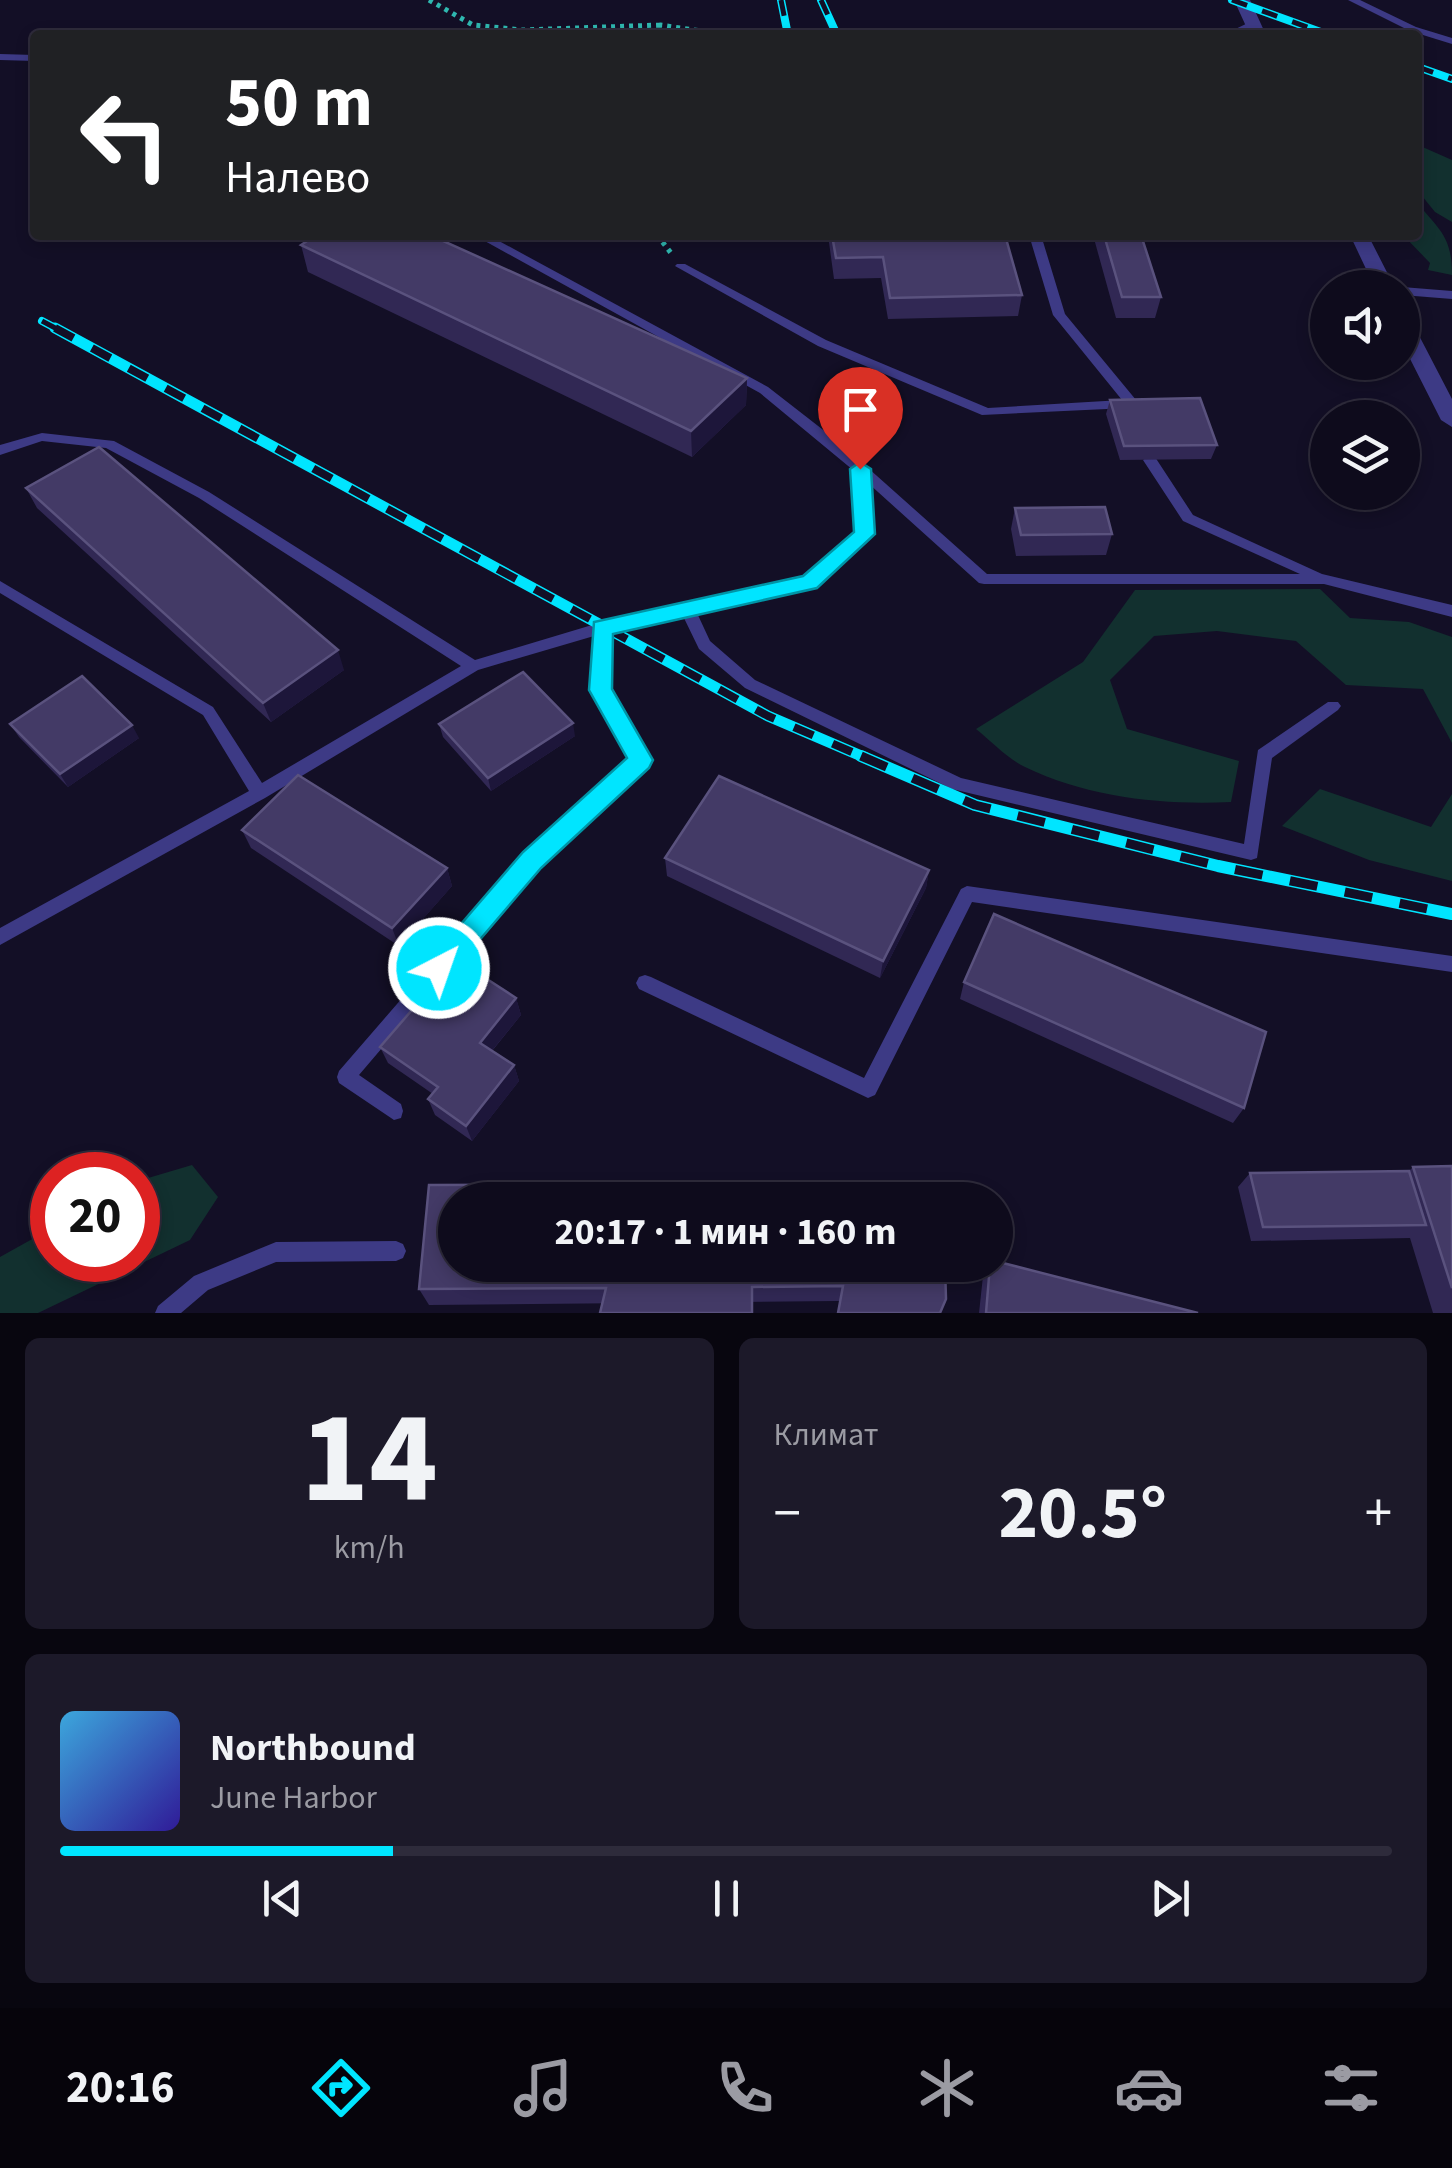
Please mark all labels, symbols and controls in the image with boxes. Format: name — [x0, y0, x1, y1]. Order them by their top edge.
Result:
text: 50 m — [225, 53, 373, 153]
icon: left — [60, 70, 190, 200]
text: Налево — [225, 146, 371, 210]
map controls — [1310, 270, 1420, 510]
button: sound — [1310, 270, 1420, 380]
pin — [818, 367, 903, 470]
icon: arrive — [833, 382, 888, 437]
button: layers — [1310, 400, 1420, 510]
position arrow — [387, 916, 491, 1020]
speed limit sign: 20 — [30, 1152, 160, 1282]
text: 20:17 · 1 мин · 160 m — [554, 1205, 897, 1259]
text: 14 — [301, 1367, 438, 1552]
text: Климат — [774, 1412, 878, 1458]
text: 20.5° — [998, 1460, 1167, 1567]
text: − — [774, 1475, 801, 1553]
text: + — [1365, 1475, 1392, 1553]
text: km/h — [334, 1525, 405, 1571]
text: Northbound — [210, 1721, 416, 1775]
text: June Harbor — [210, 1775, 377, 1821]
icon: previous — [255, 1871, 310, 1926]
icon: pause — [699, 1871, 754, 1926]
icon: next — [1143, 1871, 1198, 1926]
icon: directions — [306, 2053, 376, 2123]
icon: music — [508, 2053, 578, 2123]
icon: phone — [710, 2053, 780, 2123]
icon: climate — [912, 2053, 982, 2123]
icon: car — [1114, 2053, 1184, 2123]
icon: filters — [1316, 2053, 1386, 2123]
text: 20:16 — [66, 2056, 175, 2120]

